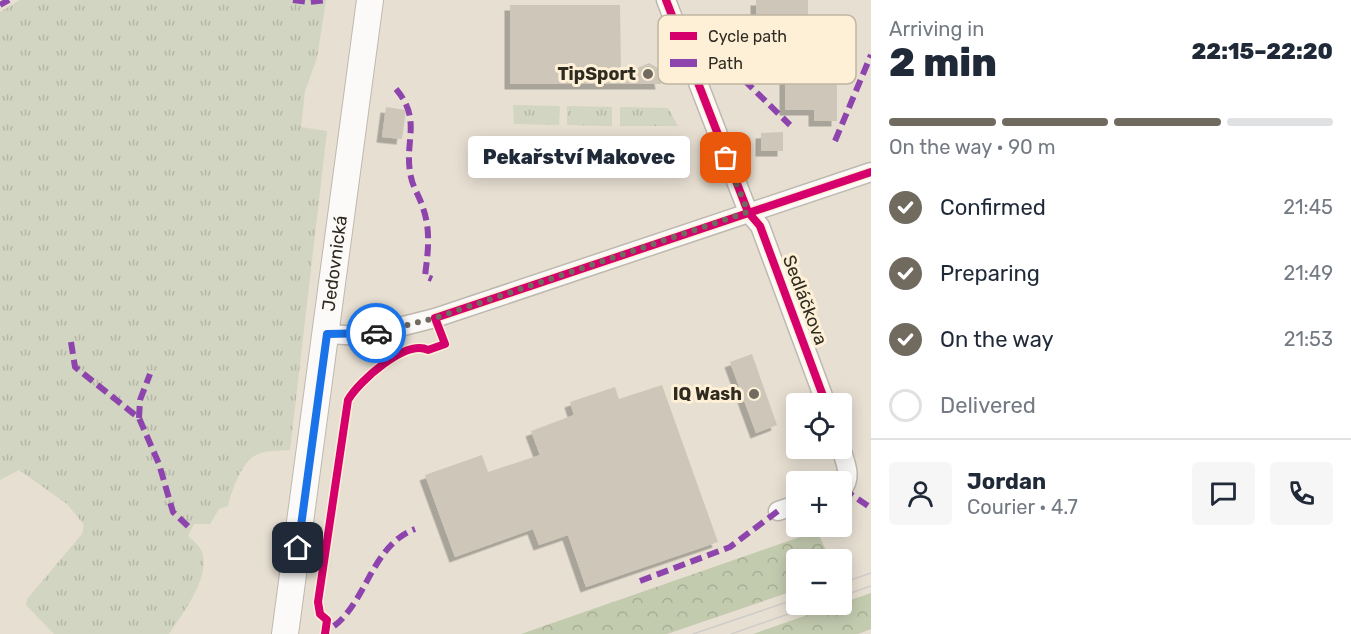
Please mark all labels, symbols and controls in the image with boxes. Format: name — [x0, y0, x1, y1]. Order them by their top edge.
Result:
legend — [658, 15, 856, 84]
text: Arriving in — [889, 17, 984, 41]
text: Cycle path — [708, 27, 787, 46]
text: 22:15–22:20 — [1191, 38, 1333, 65]
text: 2 min — [889, 40, 997, 86]
text: Path — [708, 54, 743, 73]
place label: TipSport — [557, 63, 636, 85]
marker: TipSport — [641, 67, 655, 81]
pin — [700, 132, 751, 183]
text: On the way · 90 m — [889, 135, 1055, 159]
callout: Pekařství Makovec — [468, 137, 690, 179]
icon: bag — [709, 141, 742, 174]
text: Pekařství Makovec — [483, 145, 675, 169]
icon: check — [889, 191, 922, 224]
text: Confirmed — [940, 194, 1046, 221]
text: 21:45 — [1283, 195, 1333, 219]
street label: Jedovnická — [317, 214, 352, 313]
street label: Sedláčkova — [778, 252, 832, 348]
icon: check — [889, 257, 922, 290]
text: Preparing — [940, 260, 1040, 287]
text: 21:49 — [1283, 261, 1333, 285]
courier — [346, 303, 406, 363]
icon: car — [360, 317, 393, 350]
icon: check — [889, 323, 922, 356]
text: On the way — [940, 326, 1054, 353]
text: 21:53 — [1284, 327, 1333, 351]
place label: IQ Wash — [673, 383, 742, 405]
marker: IQ Wash — [747, 387, 761, 401]
text: Delivered — [940, 392, 1036, 419]
map controls — [786, 393, 852, 615]
button: locate — [786, 393, 852, 459]
button: person — [889, 462, 952, 525]
button: chat — [1192, 462, 1255, 525]
button: phone — [1270, 462, 1333, 525]
text: Jordan — [967, 468, 1046, 495]
button: + — [786, 471, 852, 537]
text: Courier · 4.7 — [967, 495, 1078, 519]
pin — [272, 522, 323, 573]
icon: home — [281, 531, 314, 564]
button: − — [786, 549, 852, 615]

